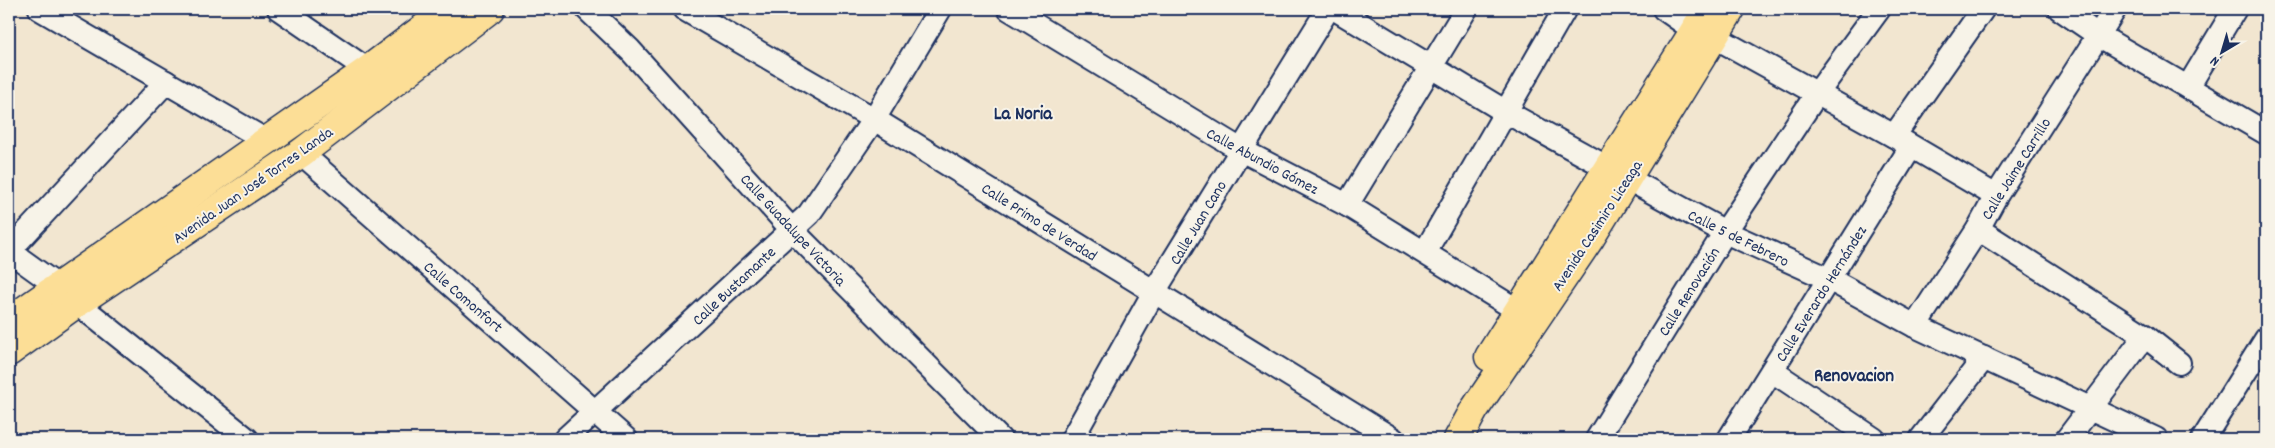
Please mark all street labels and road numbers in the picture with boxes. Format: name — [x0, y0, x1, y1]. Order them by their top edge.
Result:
street label: Calle Jaime Carrillo — [1976, 114, 2058, 225]
street label: Avenida Juan José Torres Landa — [169, 122, 339, 250]
street label: Calle Abundio Gómez — [1202, 123, 1322, 202]
street label: Avenida Casimiro Liceaga — [1547, 156, 1649, 296]
street label: Calle Guadalupe Victoria — [734, 169, 851, 292]
street label: Calle Juan Cano — [1165, 177, 1233, 270]
street label: Calle Primo de Verdad — [976, 178, 1101, 268]
street label: Calle 5 de Febrero — [1683, 205, 1792, 274]
street label: Calle Everardo Hernández — [1771, 222, 1873, 367]
street label: Calle Bustamante — [688, 242, 782, 332]
street label: Calle Renovación — [1654, 243, 1727, 341]
street label: Calle Comonfort — [418, 257, 507, 339]

